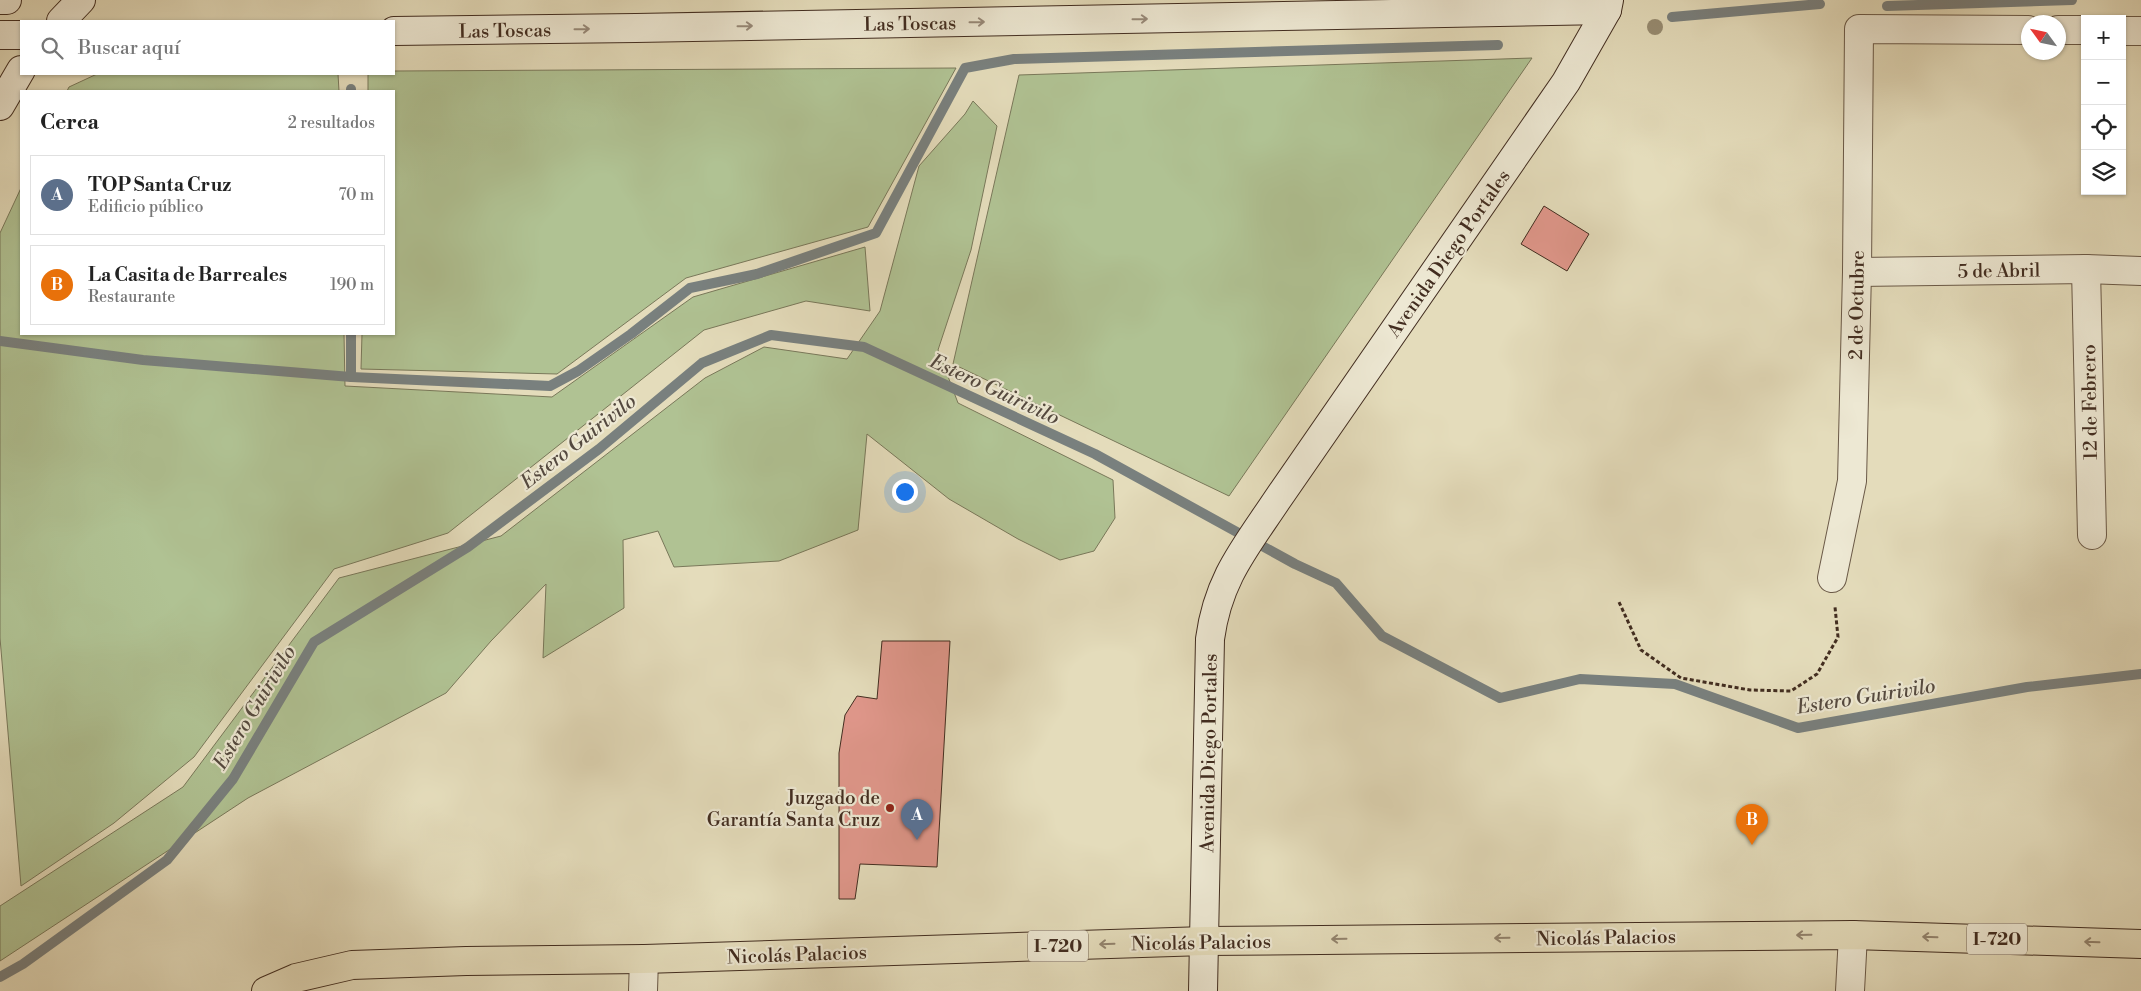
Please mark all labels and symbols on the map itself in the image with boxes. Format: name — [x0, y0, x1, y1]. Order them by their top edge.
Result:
street label: Las Toscas — [864, 11, 957, 37]
one-way arrow — [1132, 14, 1148, 24]
north arrow — [2021, 15, 2066, 60]
one-way arrow — [969, 17, 985, 27]
street label: Las Toscas — [459, 18, 552, 44]
one-way arrow — [736, 21, 753, 31]
one-way arrow — [574, 24, 590, 34]
street label: Avenida Diego Portales — [1381, 165, 1516, 343]
street label: 2 de Octubre — [1844, 250, 1870, 360]
street label: 5 de Abril — [1957, 258, 2041, 284]
street label: 12 de Febrero — [2077, 344, 2103, 460]
water label: Estero Guirivilo — [925, 349, 1063, 431]
water label: Estero Guirivilo — [515, 389, 642, 496]
your location — [892, 479, 918, 505]
water label: Estero Guirivilo — [208, 641, 302, 775]
street label: Avenida Diego Portales — [1195, 653, 1223, 854]
water label: Estero Guirivilo — [1794, 674, 1937, 721]
place label: Juzgado de Garantía Santa Cruz — [707, 786, 880, 832]
pin: A — [901, 799, 933, 840]
marker: Juzgado de Garantía Santa Cruz — [884, 802, 896, 814]
pin: B — [1736, 804, 1768, 845]
road number: I-720 — [1967, 924, 2027, 954]
street label: Nicolás Palacios — [1536, 925, 1676, 951]
road number: I-720 — [1028, 930, 1088, 961]
street label: Nicolás Palacios — [1131, 930, 1271, 956]
one-way arrow — [1797, 930, 1813, 940]
one-way arrow — [1922, 932, 1938, 942]
one-way arrow — [1494, 933, 1510, 943]
one-way arrow — [1332, 935, 1348, 944]
one-way arrow — [2085, 937, 2101, 947]
one-way arrow — [1099, 939, 1116, 949]
street label: Nicolás Palacios — [727, 941, 867, 969]

